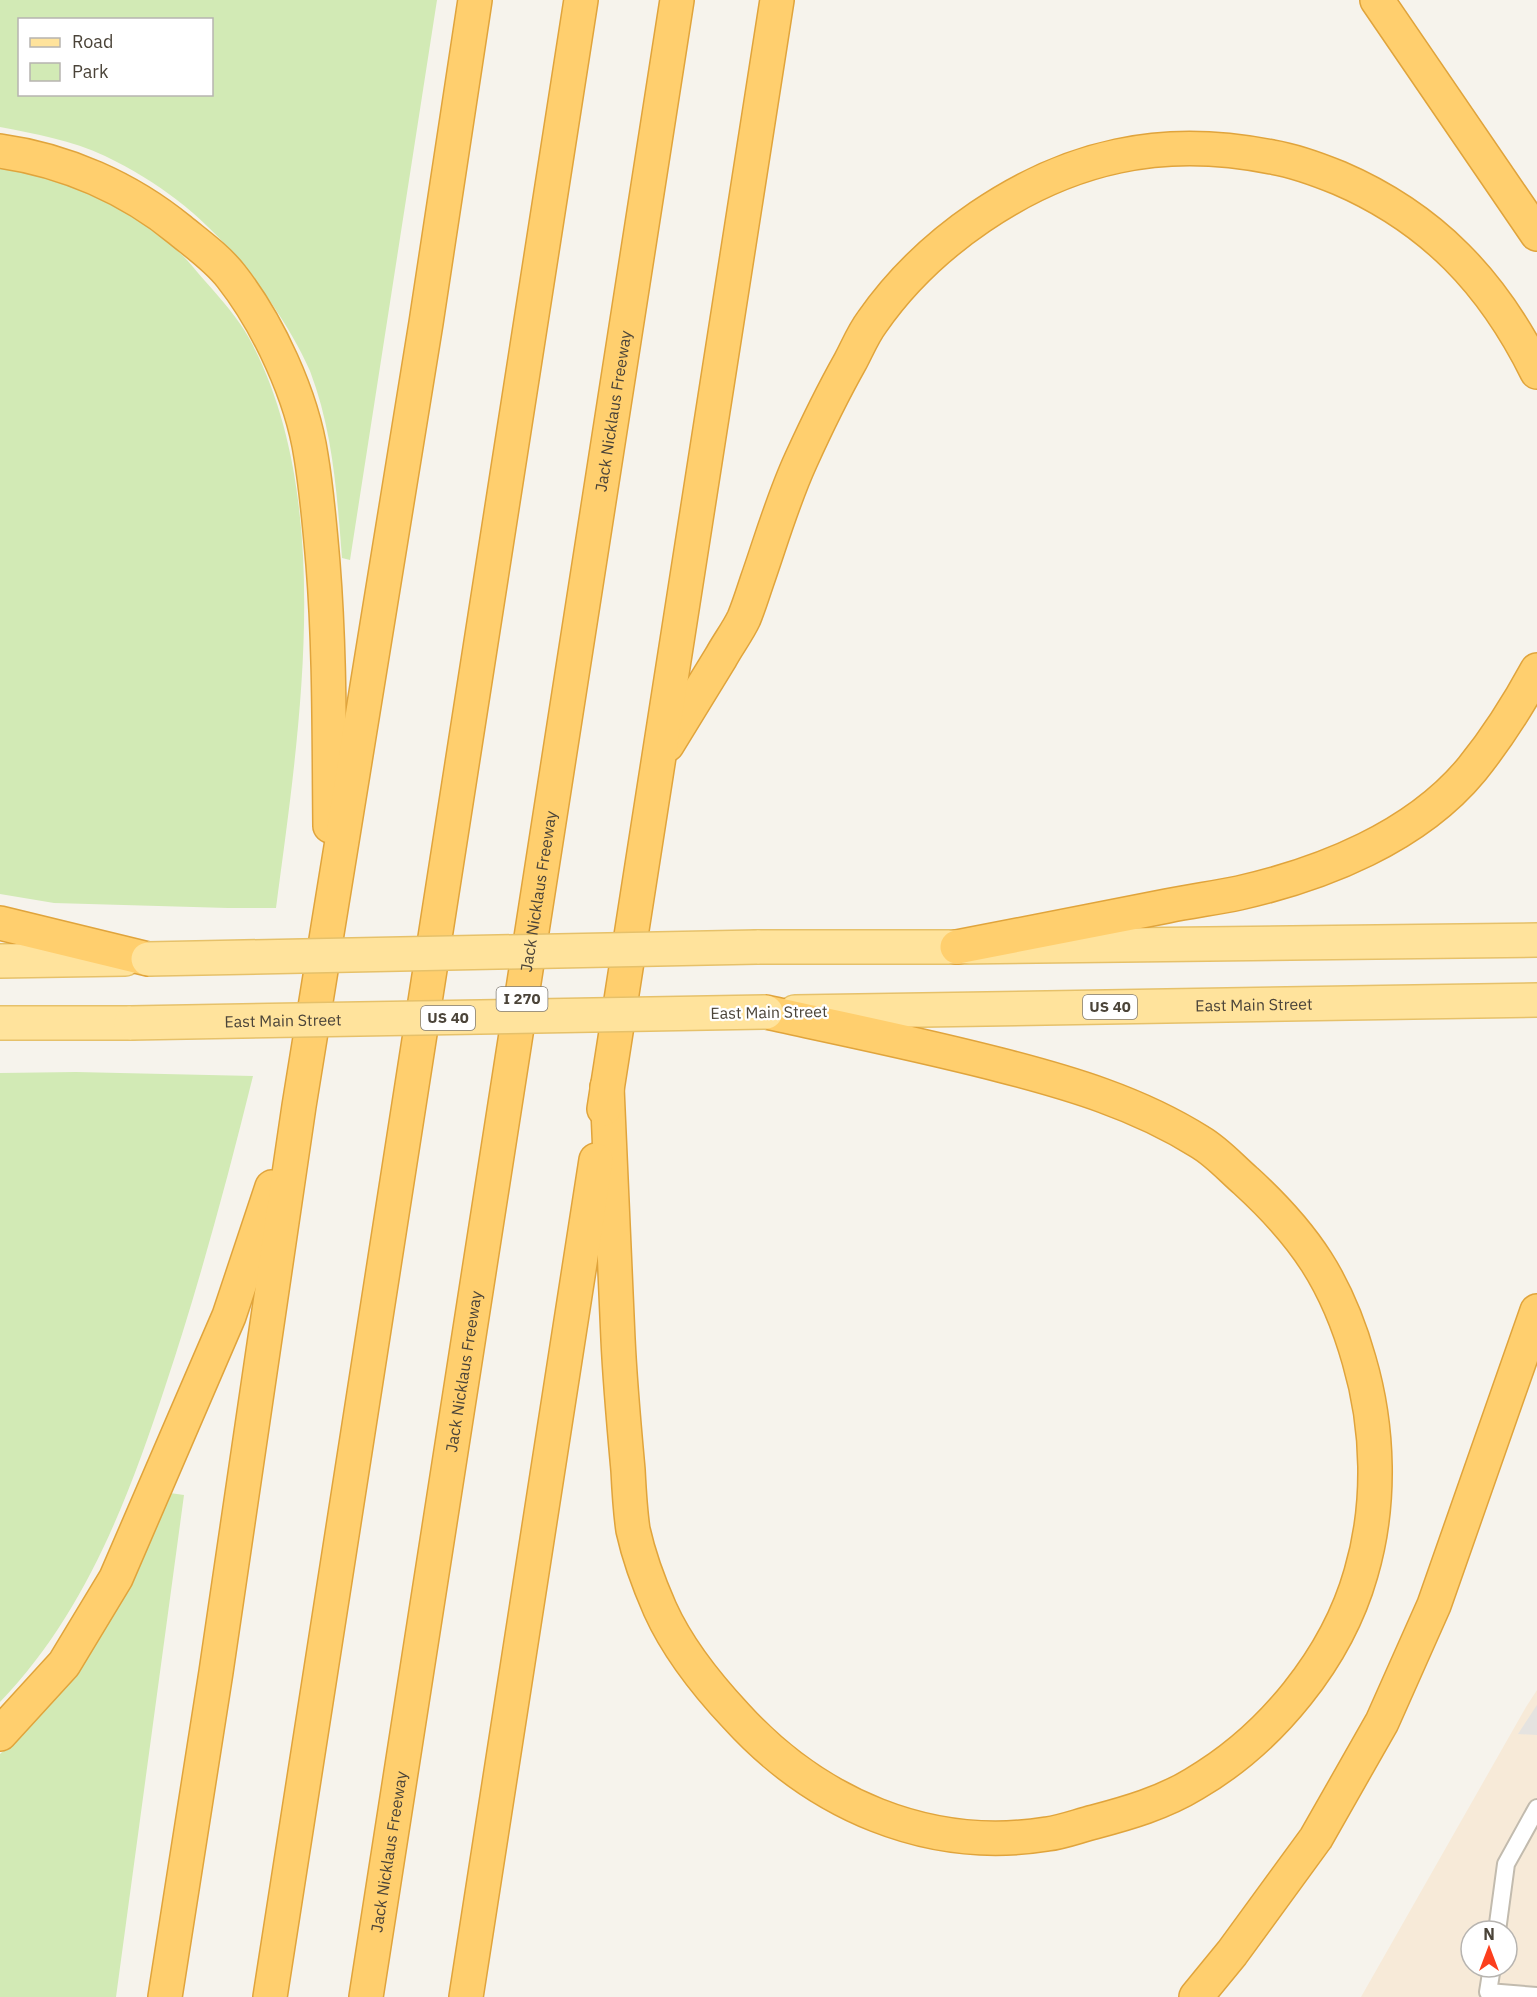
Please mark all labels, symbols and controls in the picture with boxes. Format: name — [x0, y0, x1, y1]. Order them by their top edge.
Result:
legend — [18, 18, 213, 96]
text: Road — [72, 30, 113, 53]
text: Park — [72, 60, 109, 83]
street label: Jack Nicklaus Freeway — [591, 329, 635, 493]
street label: Jack Nicklaus Freeway — [516, 809, 561, 973]
road number: I 270 — [496, 987, 548, 1011]
street label: East Main Street — [1195, 994, 1313, 1016]
road number: US 40 — [1083, 995, 1137, 1019]
street label: East Main Street — [710, 1001, 828, 1023]
road number: US 40 — [421, 1006, 475, 1030]
street label: East Main Street — [224, 1009, 342, 1031]
street label: Jack Nicklaus Freeway — [441, 1289, 486, 1454]
street label: Jack Nicklaus Freeway — [366, 1770, 411, 1934]
north arrow — [1459, 1919, 1519, 1979]
text: N — [1483, 1924, 1495, 1944]

